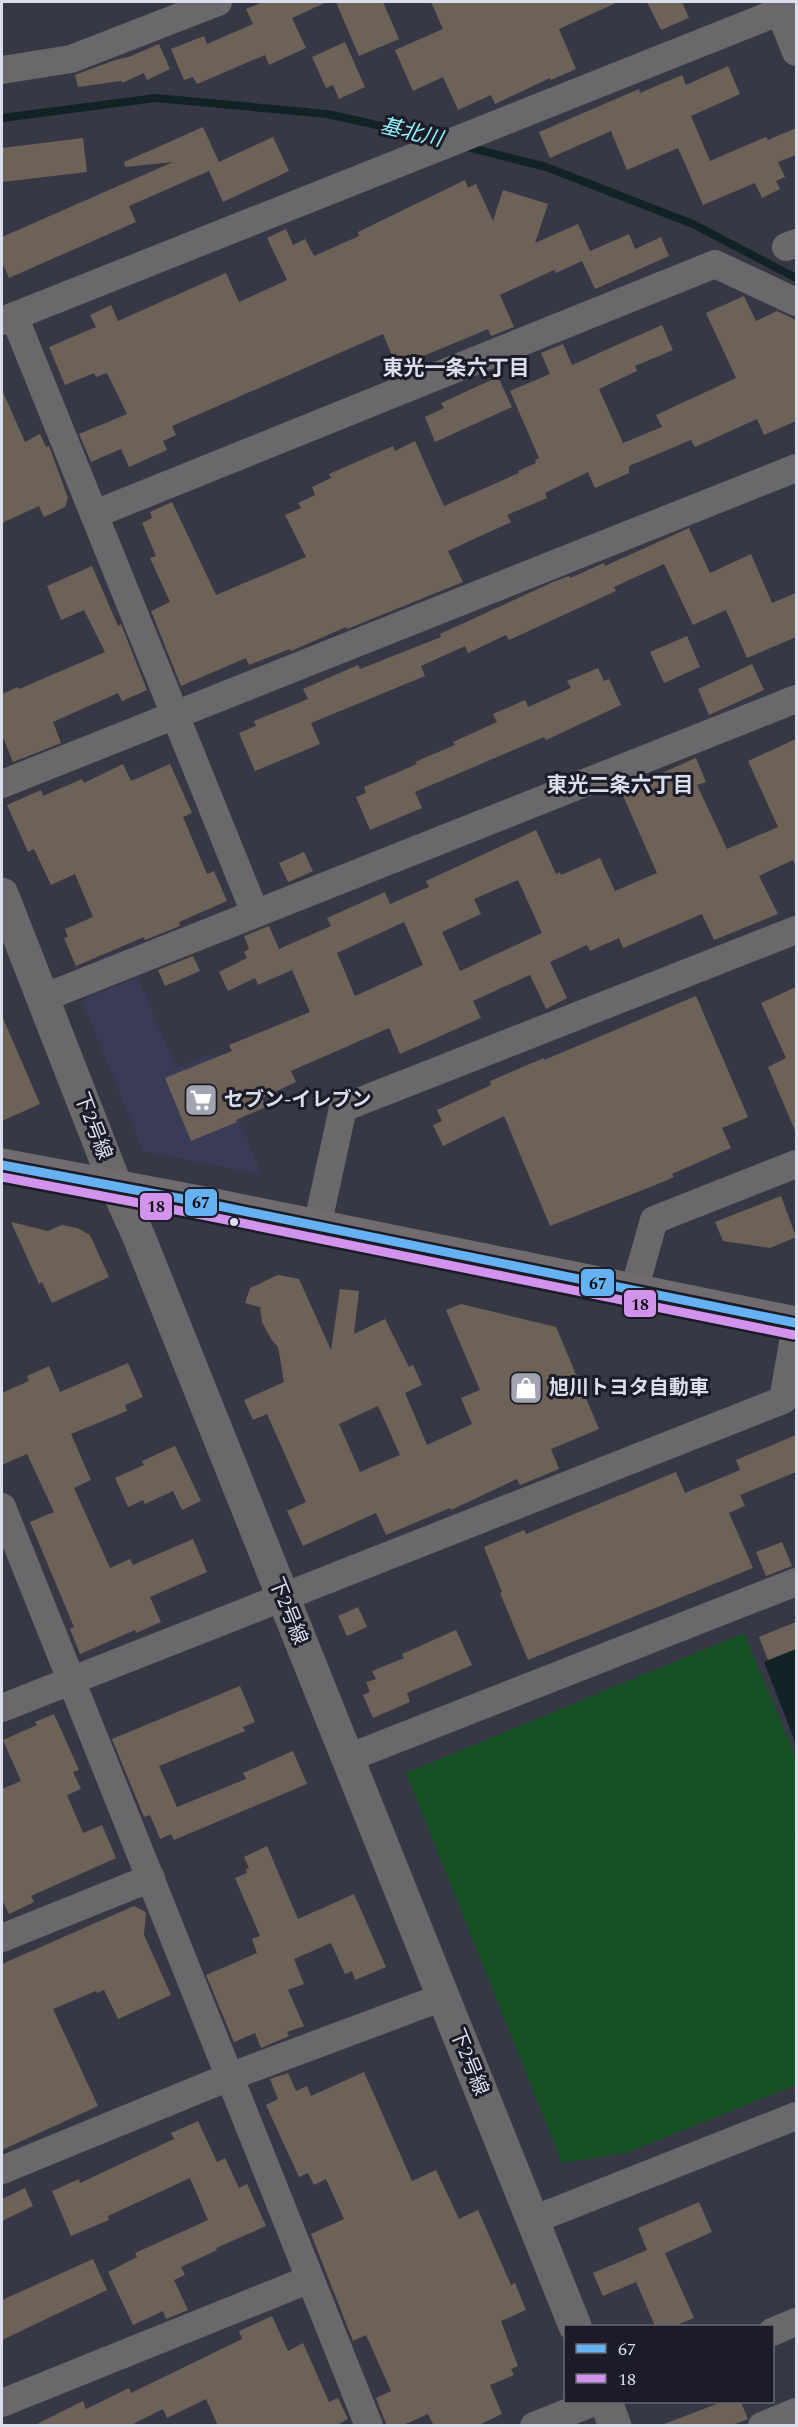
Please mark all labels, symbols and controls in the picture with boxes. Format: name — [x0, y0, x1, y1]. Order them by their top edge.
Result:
water label: 基北川 — [377, 110, 447, 156]
district label: 東光一条六丁目 — [383, 353, 530, 385]
district label: 東光二条六丁目 — [547, 770, 694, 802]
supermarket icon: セブン-イレブン — [183, 1082, 219, 1118]
place label: セブン-イレブン — [224, 1085, 371, 1115]
street label: 下2号線 — [66, 1088, 120, 1164]
line badge: 67 — [184, 1188, 218, 1217]
text: 67 — [192, 1191, 210, 1215]
line badge: 18 — [139, 1192, 173, 1221]
text: 18 — [147, 1195, 165, 1219]
unlabelled marker — [228, 1216, 240, 1228]
line badge: 67 — [580, 1268, 615, 1297]
text: 67 — [589, 1272, 607, 1296]
line badge: 18 — [623, 1289, 657, 1318]
text: 18 — [631, 1293, 649, 1317]
shop icon: 旭川トヨタ自動車 — [508, 1370, 544, 1406]
place label: 旭川トヨタ自動車 — [549, 1373, 709, 1403]
street label: 下2号線 — [261, 1573, 315, 1649]
street label: 下2号線 — [442, 2024, 496, 2100]
legend — [564, 2325, 774, 2403]
text: 67 — [618, 2336, 636, 2363]
text: 18 — [618, 2366, 636, 2393]

